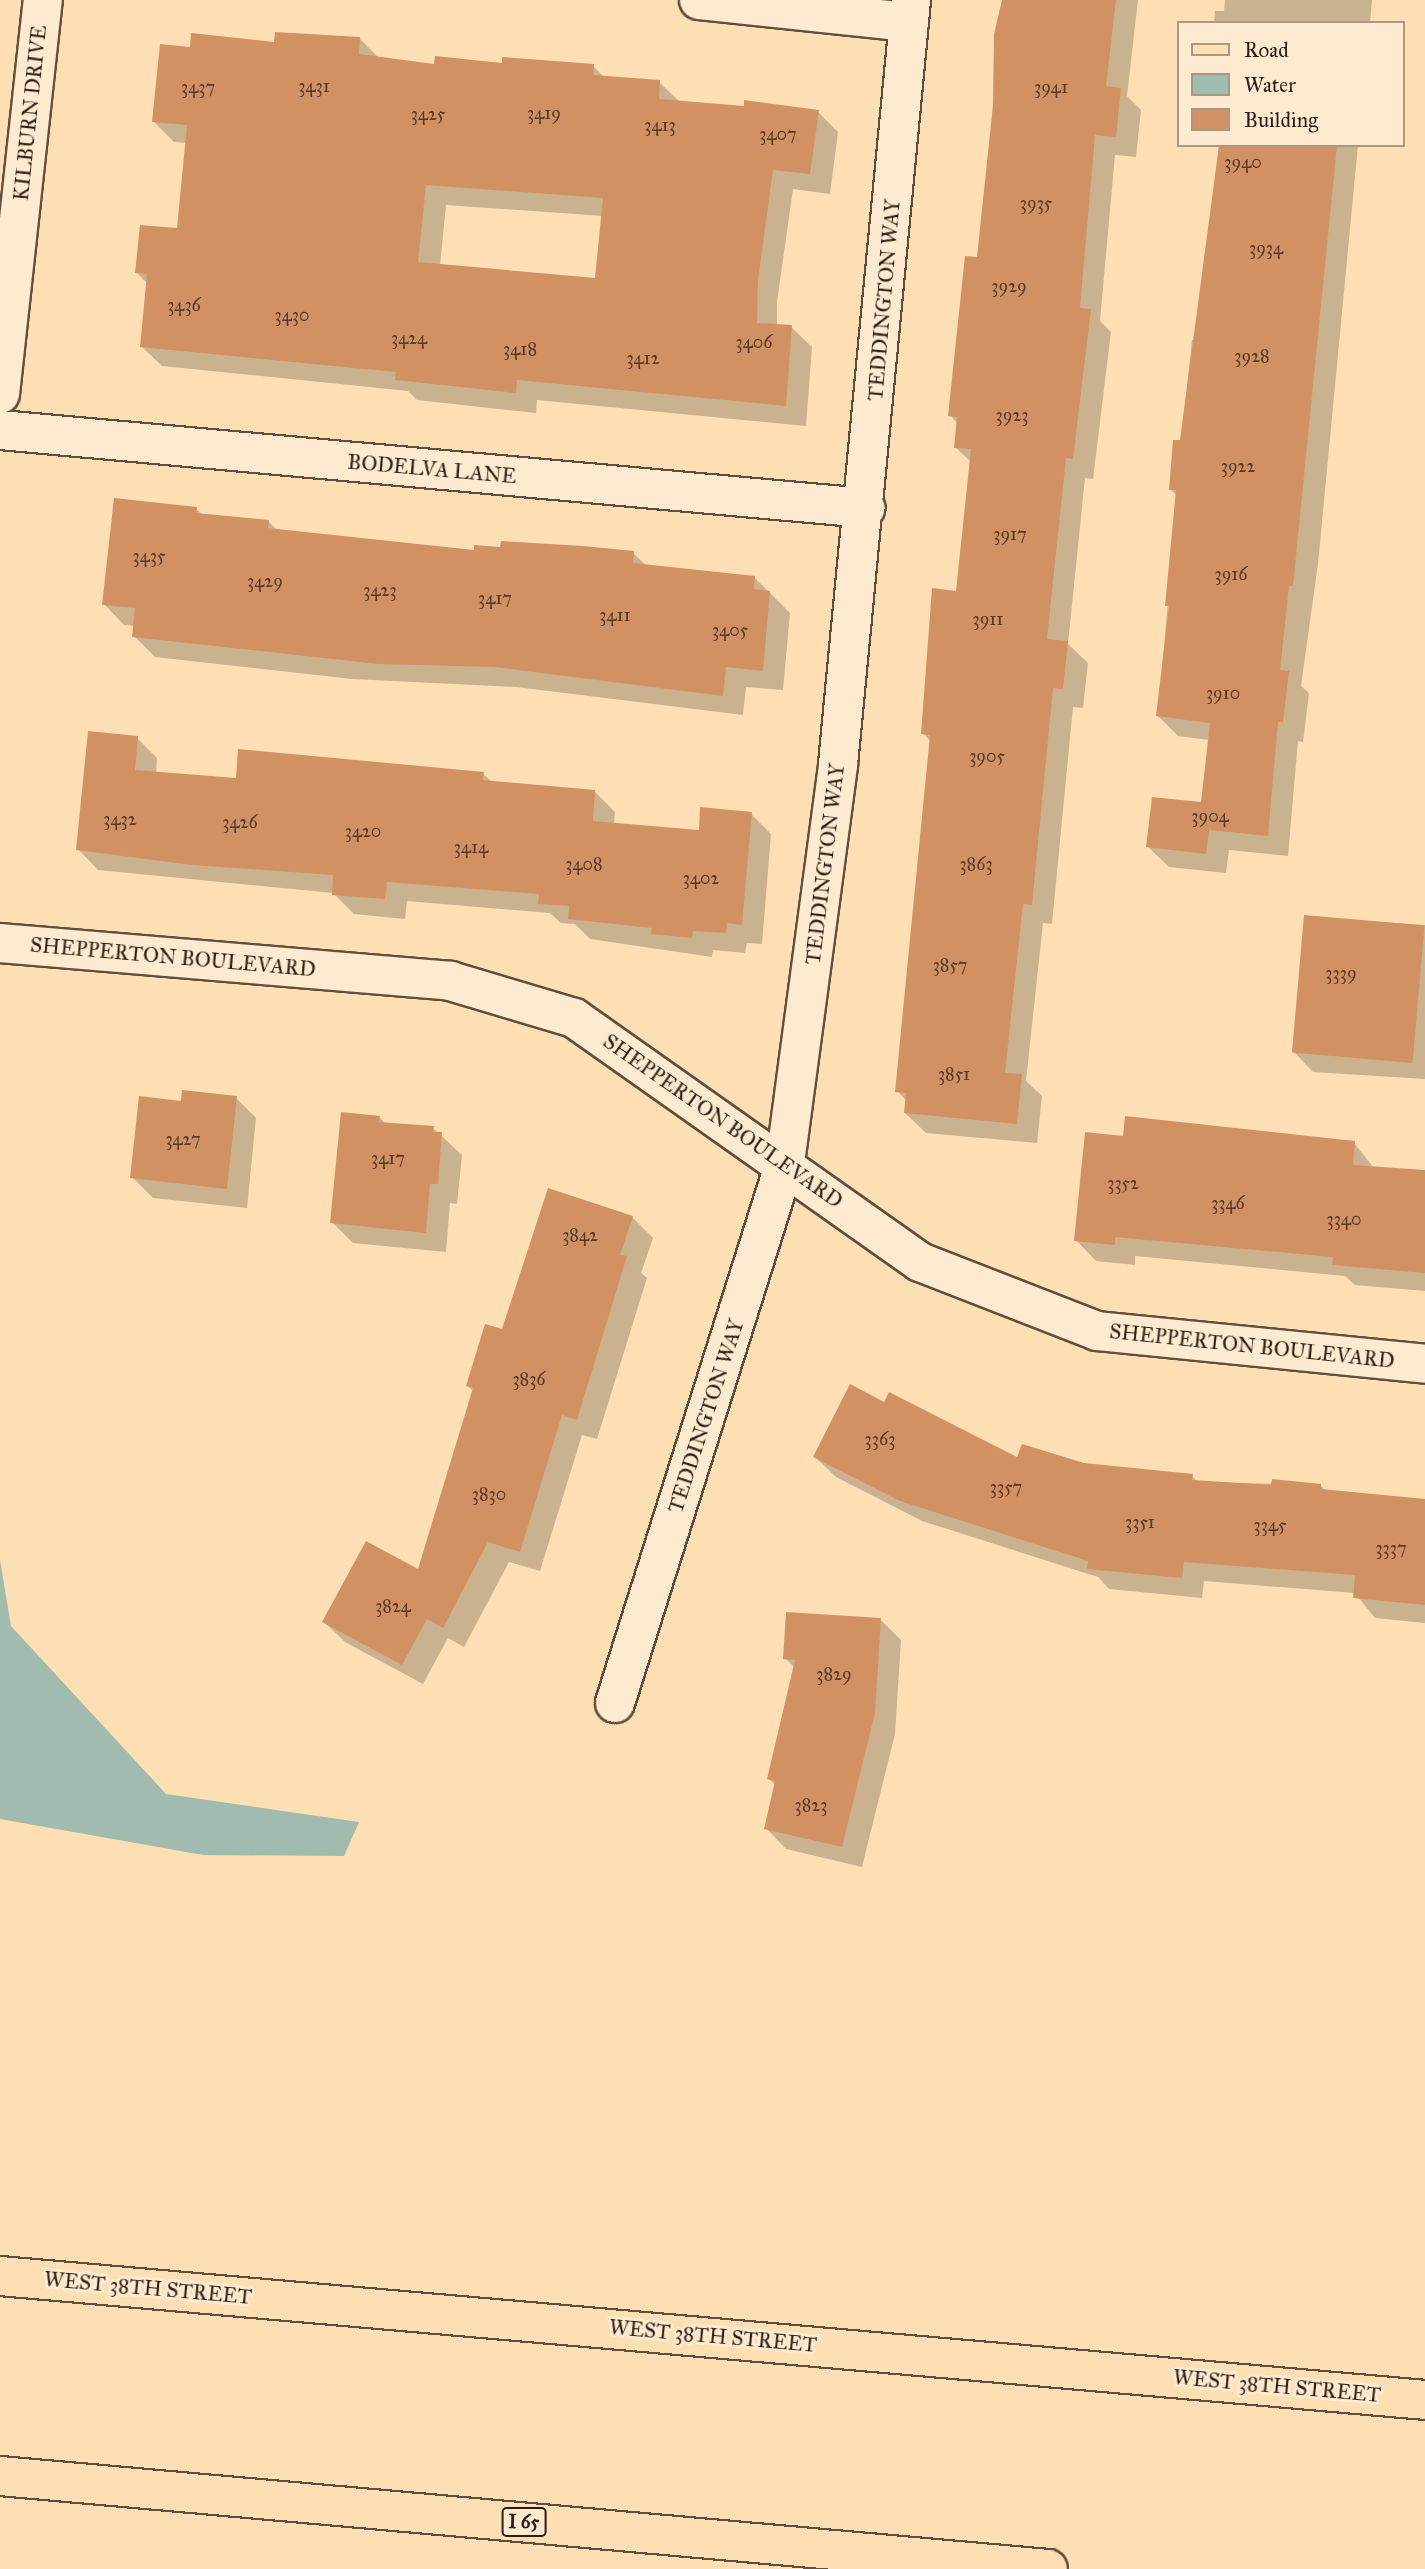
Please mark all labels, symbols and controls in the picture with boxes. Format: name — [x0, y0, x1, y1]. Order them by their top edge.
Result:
legend — [1176, 21, 1404, 147]
street label: KILBURN DRIVE — [8, 24, 52, 202]
text: Road — [1244, 37, 1289, 63]
text: Water — [1244, 72, 1296, 98]
house number: 3431 — [298, 75, 330, 97]
house number: 3437 — [181, 76, 215, 98]
house number: 3941 — [1034, 76, 1068, 98]
house number: 3419 — [527, 102, 561, 124]
house number: 3425 — [411, 103, 445, 125]
text: Building — [1244, 107, 1318, 133]
house number: 3413 — [644, 114, 676, 136]
house number: 3407 — [759, 123, 797, 145]
house number: 3940 — [1224, 151, 1262, 173]
house number: 3935 — [1020, 192, 1052, 214]
street label: TEDDINGTON WAY — [863, 198, 905, 402]
house number: 3934 — [1249, 237, 1283, 259]
house number: 3929 — [991, 275, 1027, 297]
house number: 3436 — [167, 294, 201, 316]
house number: 3430 — [275, 304, 309, 326]
house number: 3424 — [391, 327, 427, 349]
house number: 3406 — [736, 331, 772, 353]
house number: 3418 — [503, 338, 537, 360]
house number: 3928 — [1234, 345, 1270, 367]
house number: 3412 — [626, 347, 660, 369]
house number: 3923 — [996, 404, 1028, 426]
street label: BODELVA LANE — [346, 449, 518, 489]
house number: 3922 — [1221, 455, 1255, 477]
house number: 3917 — [993, 523, 1027, 545]
house number: 3435 — [133, 545, 165, 567]
house number: 3916 — [1214, 563, 1248, 585]
house number: 3429 — [247, 570, 283, 592]
house number: 3423 — [363, 579, 397, 601]
house number: 3417 — [478, 587, 512, 609]
house number: 3411 — [599, 604, 631, 626]
house number: 3911 — [973, 608, 1003, 630]
house number: 3405 — [712, 619, 748, 641]
house number: 3910 — [1206, 682, 1240, 704]
house number: 3905 — [969, 745, 1005, 767]
street label: TEDDINGTON WAY — [800, 762, 850, 966]
house number: 3904 — [1191, 805, 1229, 827]
house number: 3432 — [103, 808, 137, 830]
house number: 3426 — [222, 811, 258, 833]
house number: 3420 — [345, 820, 381, 842]
house number: 3414 — [454, 836, 488, 858]
house number: 3408 — [565, 853, 603, 875]
house number: 3863 — [959, 853, 993, 875]
house number: 3402 — [683, 867, 719, 889]
street label: SHEPPERTON BOULEVARD — [29, 932, 317, 982]
house number: 3857 — [933, 954, 967, 976]
house number: 3339 — [1325, 962, 1357, 984]
street label: SHEPPERTON BOULEVARD — [598, 1028, 848, 1214]
house number: 3851 — [938, 1063, 970, 1085]
house number: 3427 — [165, 1128, 201, 1150]
house number: 3417 — [371, 1147, 405, 1169]
house number: 3352 — [1107, 1172, 1139, 1194]
house number: 3346 — [1211, 1192, 1245, 1214]
house number: 3340 — [1327, 1208, 1361, 1230]
house number: 3842 — [562, 1224, 598, 1246]
street label: TEDDINGTON WAY — [663, 1316, 749, 1516]
street label: SHEPPERTON BOULEVARD — [1108, 1318, 1396, 1374]
house number: 3836 — [512, 1368, 546, 1390]
house number: 3363 — [865, 1428, 895, 1450]
house number: 3357 — [990, 1476, 1022, 1498]
house number: 3830 — [472, 1483, 506, 1505]
house number: 3351 — [1125, 1511, 1155, 1533]
house number: 3345 — [1254, 1514, 1286, 1536]
house number: 3337 — [1375, 1537, 1407, 1559]
house number: 3824 — [375, 1595, 411, 1617]
house number: 3829 — [816, 1663, 852, 1685]
house number: 3823 — [795, 1794, 827, 1816]
street label: WEST 38TH STREET — [43, 2266, 253, 2310]
street label: WEST 38TH STREET — [608, 2314, 818, 2358]
street label: WEST 38TH STREET — [1172, 2364, 1382, 2408]
road number: I 65 — [501, 2506, 547, 2538]

